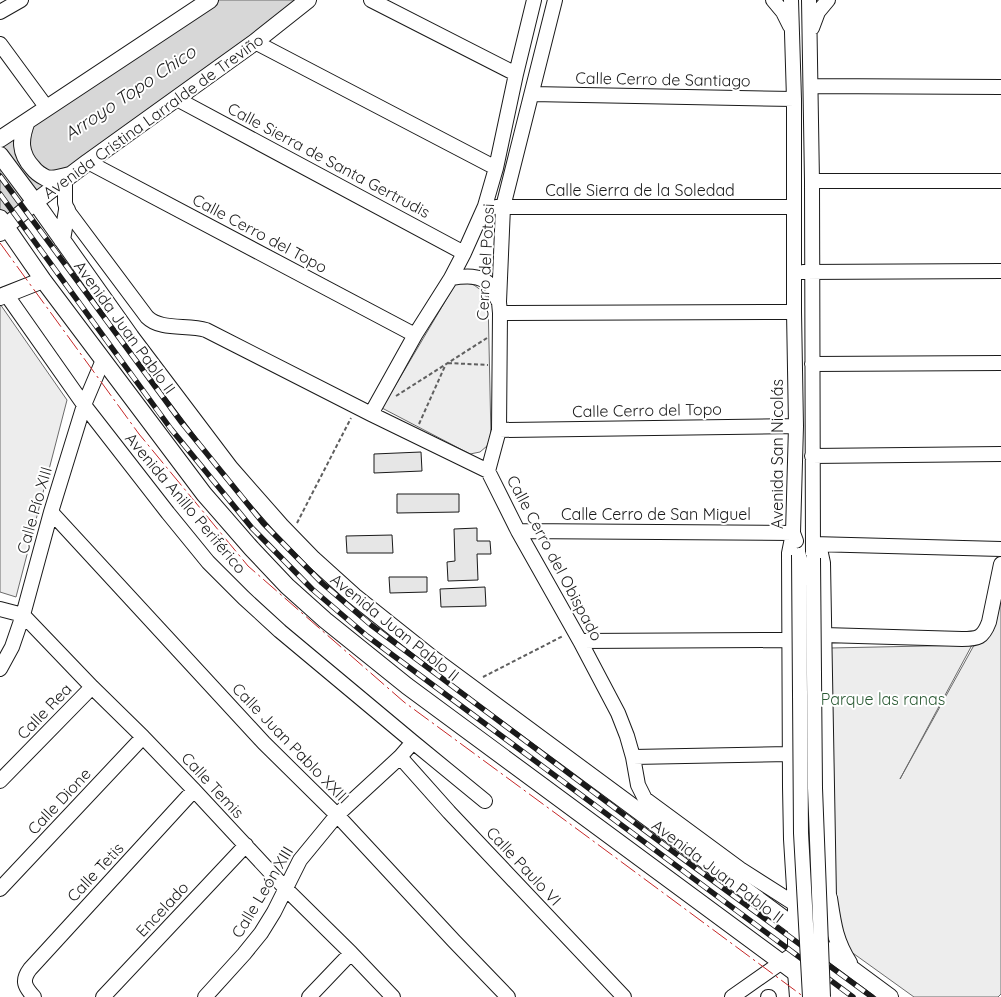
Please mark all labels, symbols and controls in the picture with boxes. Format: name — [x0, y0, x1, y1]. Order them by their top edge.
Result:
street label: Avenida Cristina Larralde de Treviño — [39, 29, 267, 203]
water label: Arroyo Topo Chico — [59, 39, 201, 145]
street label: Calle Cerro de Santiago — [575, 67, 751, 91]
street label: Calle Sierra de Santa Gertrudis — [224, 98, 434, 222]
street label: Calle Sierra de la Soledad — [545, 180, 735, 200]
street label: Calle Cerro del Topo — [189, 189, 331, 277]
street label: Cerro del Potosi — [472, 203, 498, 321]
street label: Avenida Juan Pablo II — [70, 257, 180, 397]
street label: Avenida San Nicolás — [767, 379, 787, 529]
street label: Calle Cerro del Topo — [572, 399, 722, 421]
street label: Avenida Anillo Periférico — [121, 428, 251, 578]
street label: Calle Pío XIII — [12, 464, 56, 556]
street label: Calle Cerro del Obispado — [503, 472, 607, 644]
street label: Calle Cerro de San Miguel — [561, 504, 751, 524]
street label: Avenida Juan Pablo II — [327, 569, 463, 685]
street label: Calle Juan Pablo XXIII — [228, 678, 354, 808]
street label: Calle Rea — [12, 679, 76, 743]
park label: Parque las ranas — [821, 689, 945, 709]
street label: Calle Temis — [177, 748, 249, 822]
street label: Calle Dione — [23, 764, 95, 838]
street label: Avenida Juan Pablo II — [648, 815, 788, 927]
street label: Calle Paulo VI — [482, 822, 566, 910]
street label: Calle Tetis — [62, 838, 128, 906]
street label: Calle León XIII — [227, 843, 297, 941]
street label: Encelado — [131, 877, 193, 941]

